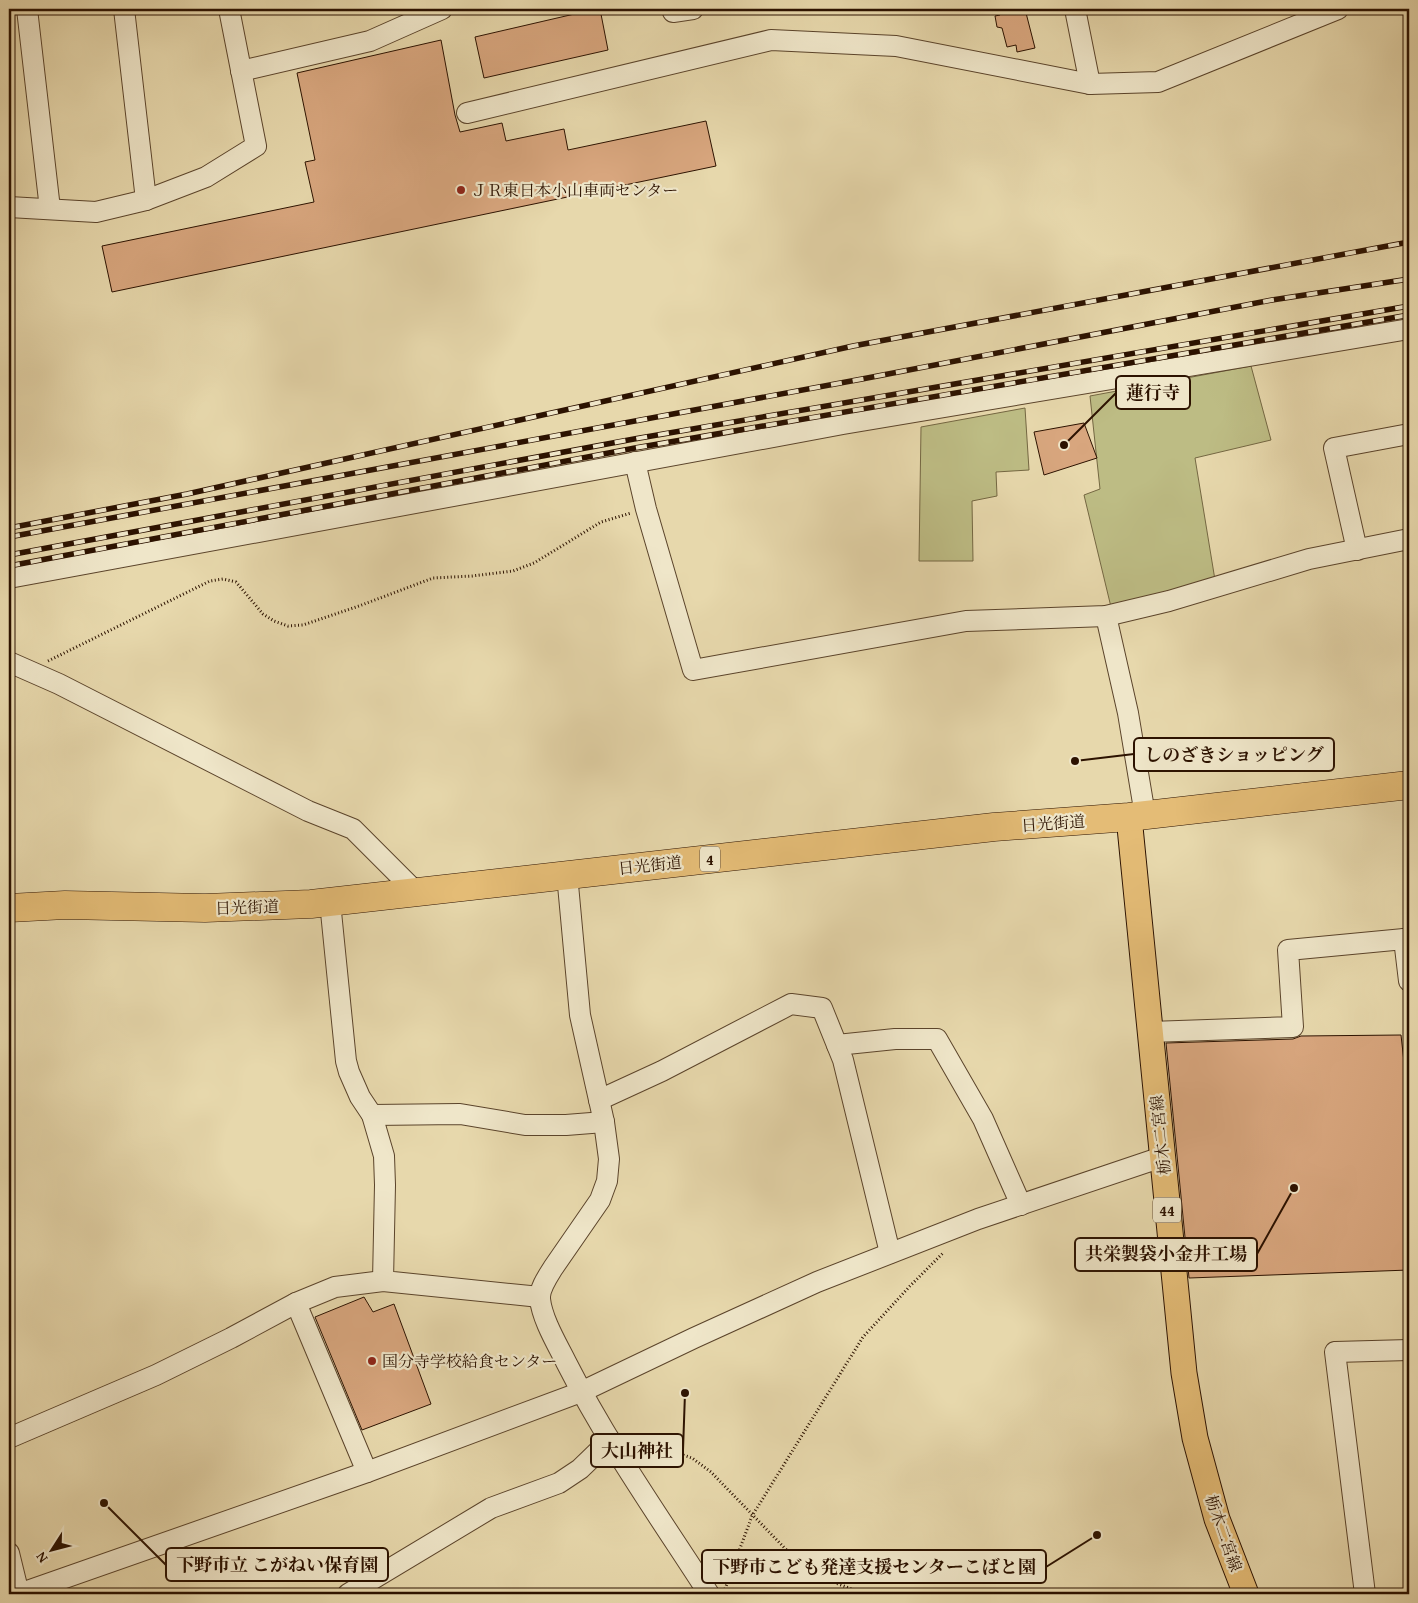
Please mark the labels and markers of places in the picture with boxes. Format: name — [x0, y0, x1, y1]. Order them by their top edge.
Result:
place label: ＪＲ東日本小山車両センター — [471, 178, 678, 202]
marker: ＪＲ東日本小山車両センター — [455, 184, 467, 196]
callout: 蓮行寺 — [1116, 376, 1190, 409]
callout: しのざきショッピング — [1134, 738, 1334, 771]
callout: 共栄製袋小金井工場 — [1075, 1238, 1257, 1271]
place label: 国分寺学校給食センター — [382, 1349, 557, 1373]
marker: 国分寺学校給食センター — [366, 1355, 378, 1367]
callout: 大山神社 — [591, 1434, 683, 1467]
callout: 下野市立 こがねい保育園 — [166, 1548, 388, 1581]
callout: 下野市こども発達支援センターこばと園 — [702, 1550, 1046, 1583]

